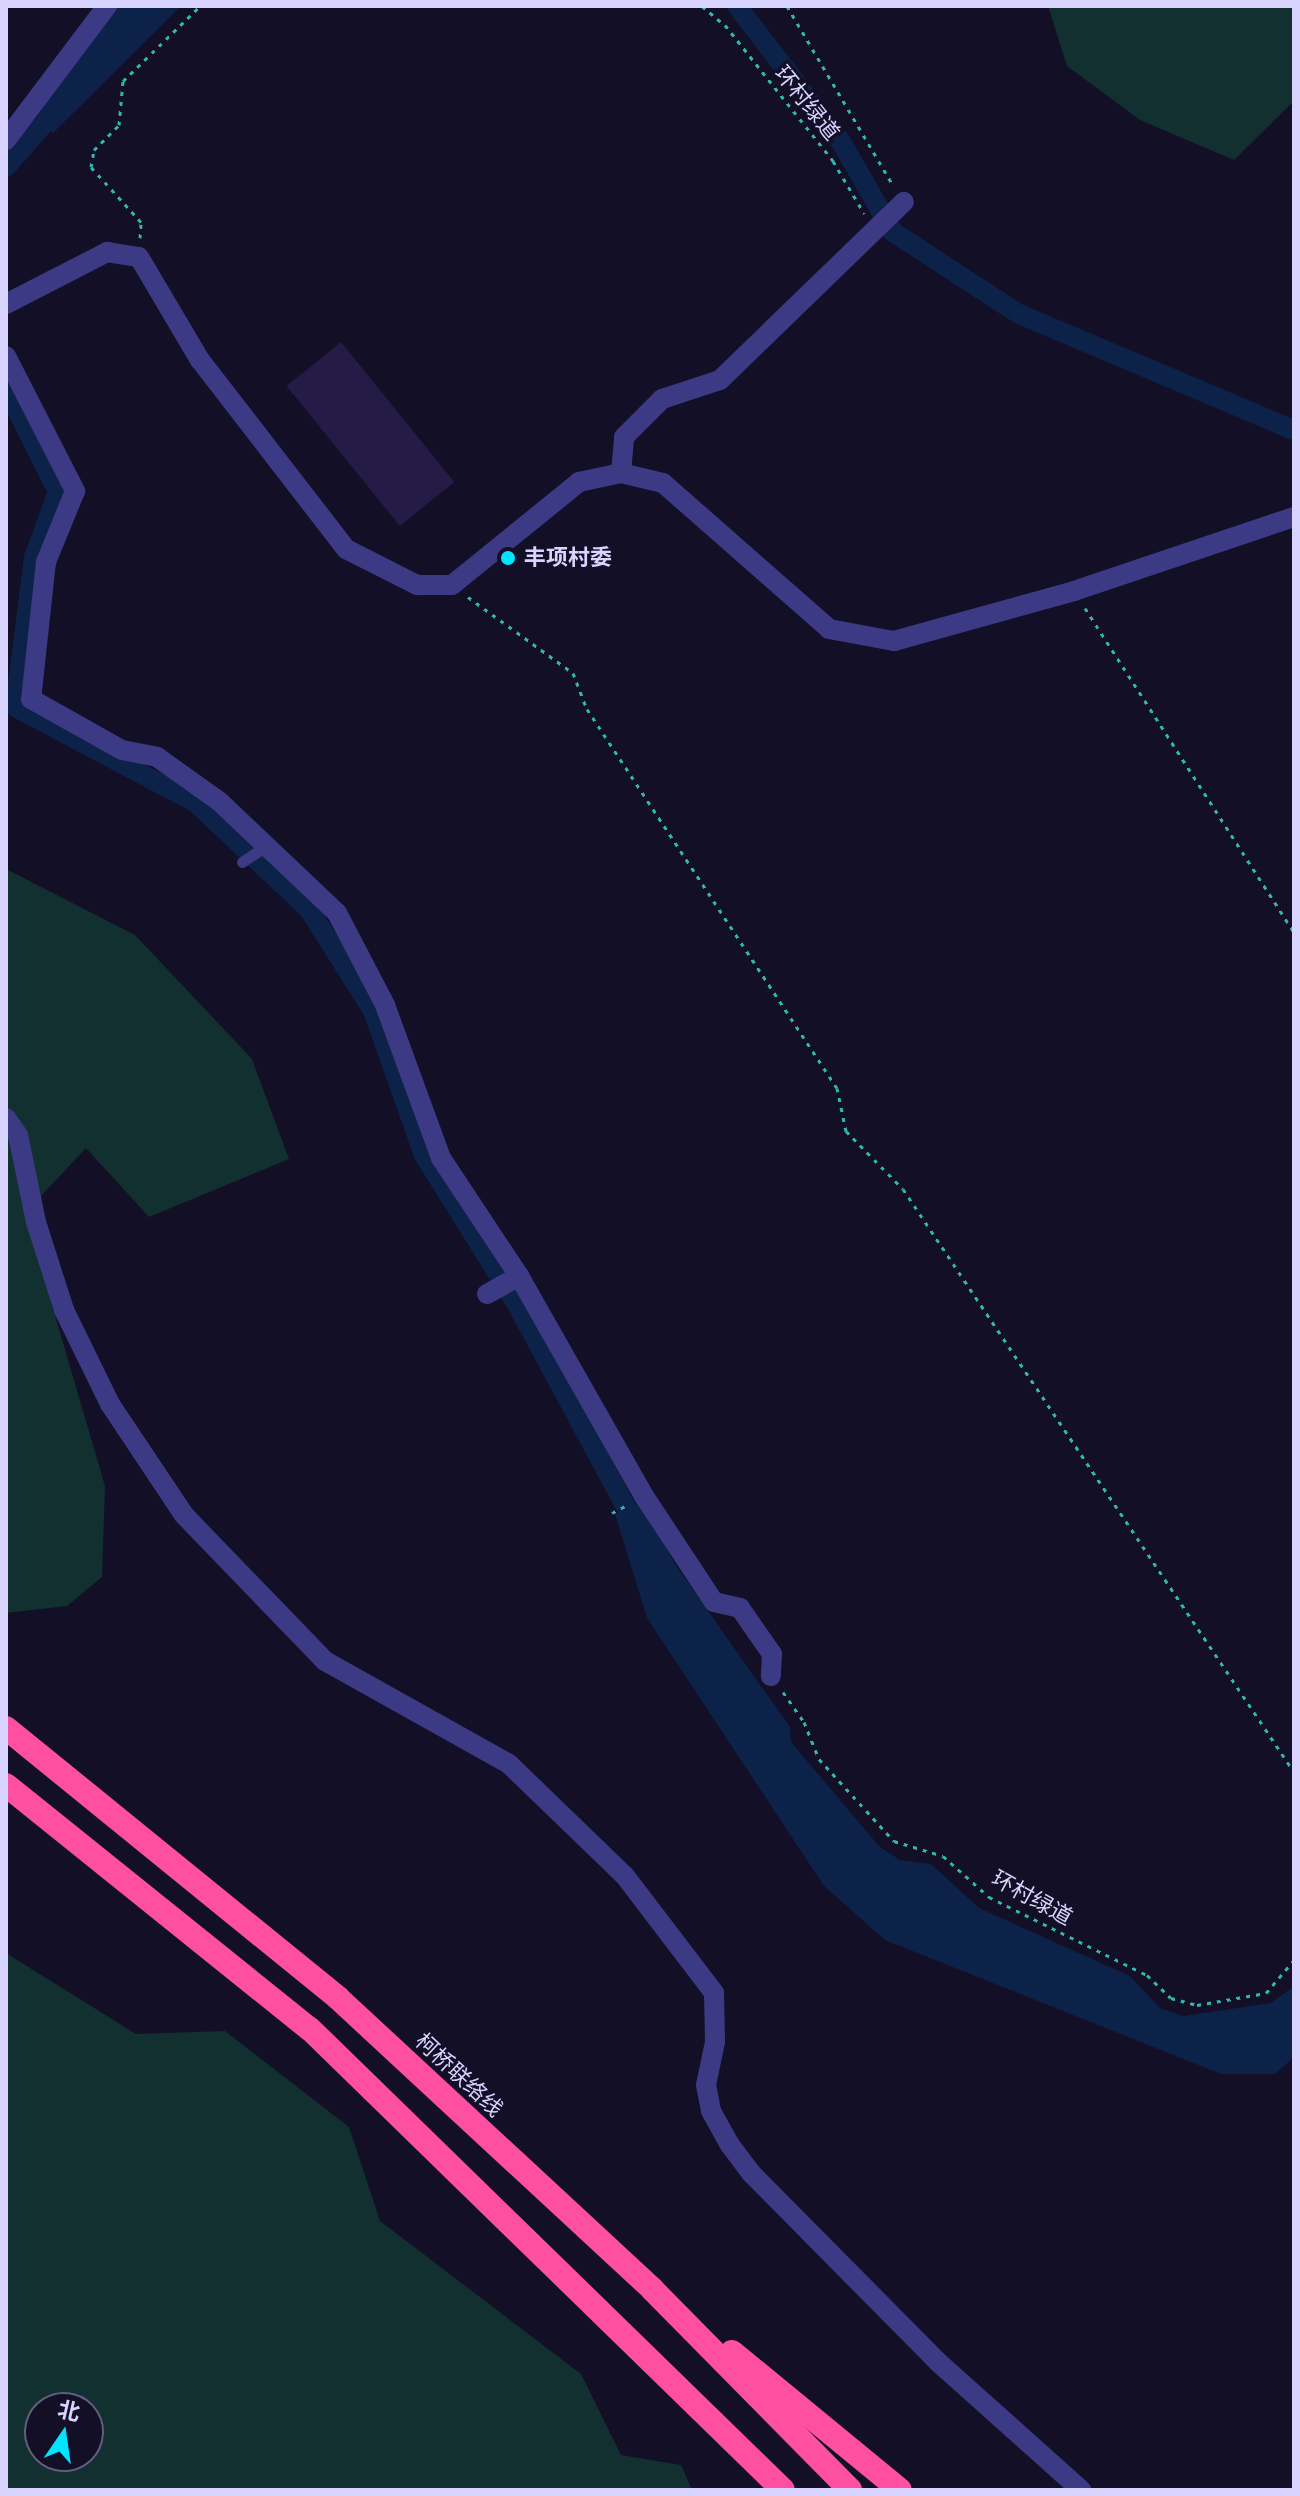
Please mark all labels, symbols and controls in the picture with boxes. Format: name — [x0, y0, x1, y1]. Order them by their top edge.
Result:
street label: 环村绿道 — [769, 60, 845, 146]
place label: 丰项村委 — [524, 545, 612, 571]
marker: 丰项村委 — [499, 549, 517, 567]
street label: 环村绿道 — [987, 1865, 1077, 1931]
street label: 柯桥联络线 — [410, 2028, 508, 2122]
north arrow — [24, 2392, 104, 2472]
text: 北 — [55, 2394, 83, 2427]

